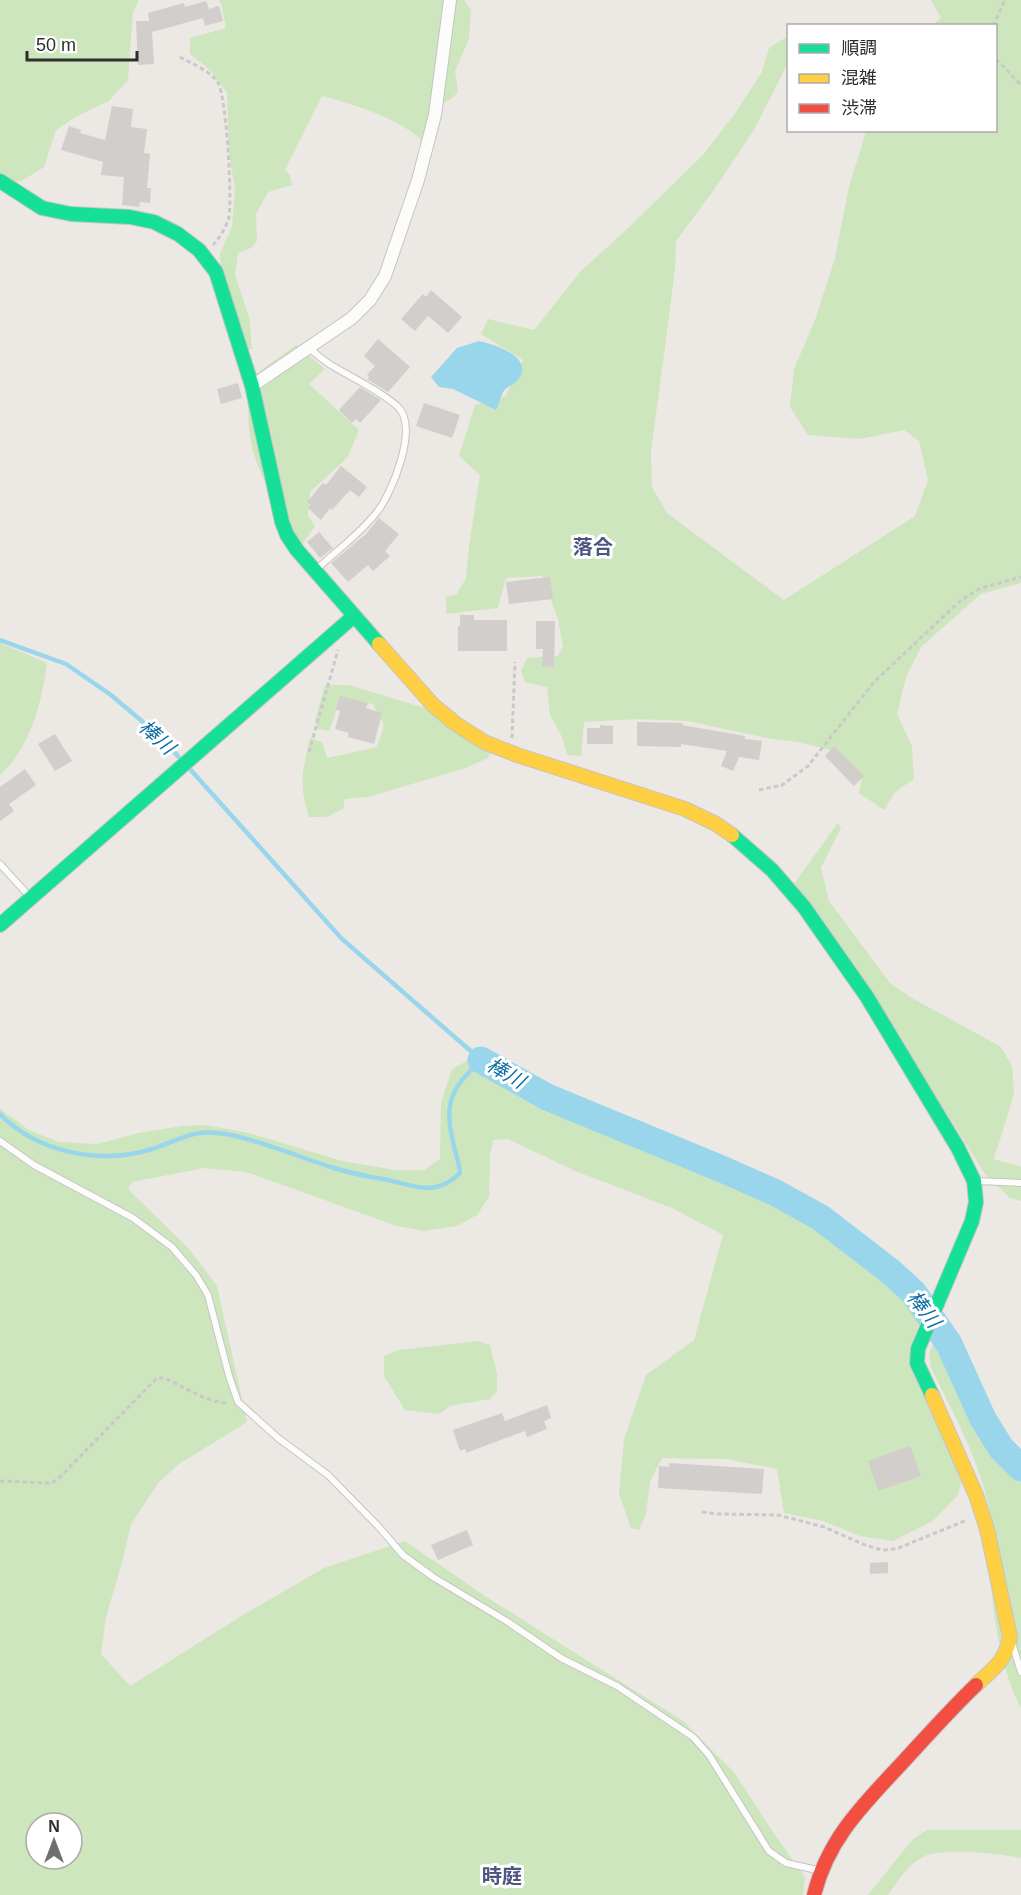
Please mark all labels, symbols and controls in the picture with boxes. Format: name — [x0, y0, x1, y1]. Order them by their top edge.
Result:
scale bar — [27, 24, 136, 62]
legend — [787, 24, 997, 132]
text: 50 m — [36, 35, 76, 55]
text: 順調 — [841, 38, 877, 58]
text: 混雑 — [841, 68, 877, 88]
text: 渋滞 — [841, 98, 877, 118]
district label: 落合 — [573, 536, 613, 558]
water label: 棒川 — [135, 715, 181, 760]
water label: 棒川 — [483, 1053, 531, 1094]
water label: 棒川 — [903, 1286, 946, 1333]
north arrow — [24, 1811, 84, 1871]
text: N — [48, 1818, 60, 1835]
district label: 時庭 — [482, 1865, 522, 1887]

